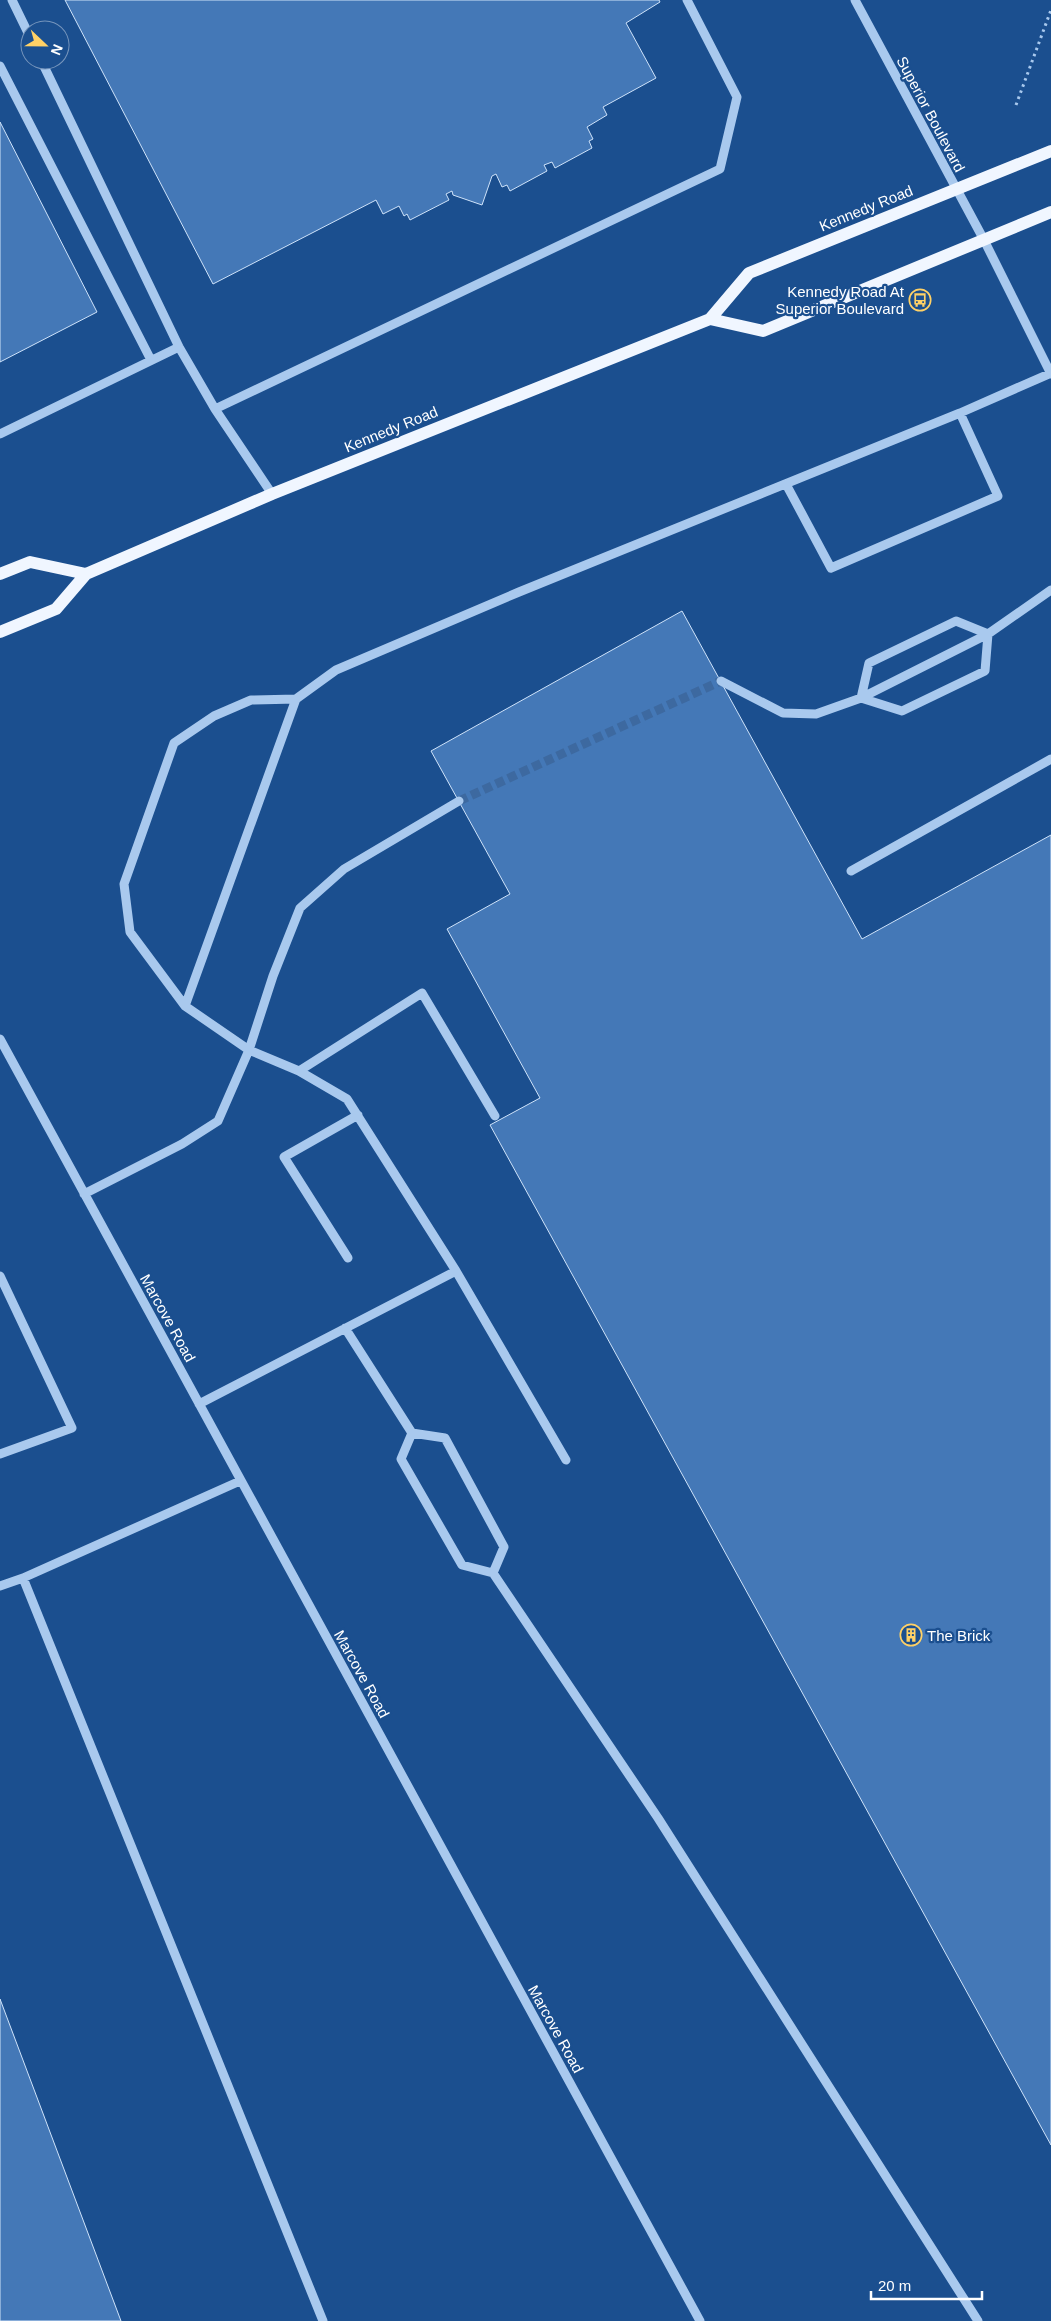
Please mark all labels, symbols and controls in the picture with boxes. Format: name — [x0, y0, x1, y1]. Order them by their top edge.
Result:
north arrow — [20, 20, 70, 70]
text: N — [48, 42, 66, 58]
street label: Superior Boulevard — [893, 53, 969, 175]
street label: Kennedy Road — [817, 182, 915, 234]
place label: Kennedy Road At Superior Boulevard — [776, 283, 905, 317]
bus stop icon: Kennedy Road At Superior Boulevard — [908, 288, 932, 312]
street label: Kennedy Road — [342, 403, 440, 455]
street label: Marcove Road — [137, 1271, 199, 1365]
building icon: The Brick — [899, 1623, 923, 1647]
street label: Marcove Road — [331, 1627, 393, 1721]
place label: The Brick — [927, 1627, 991, 1644]
street label: Marcove Road — [525, 1982, 587, 2076]
scale bar — [871, 2268, 982, 2300]
text: 20 m — [878, 2277, 911, 2294]

